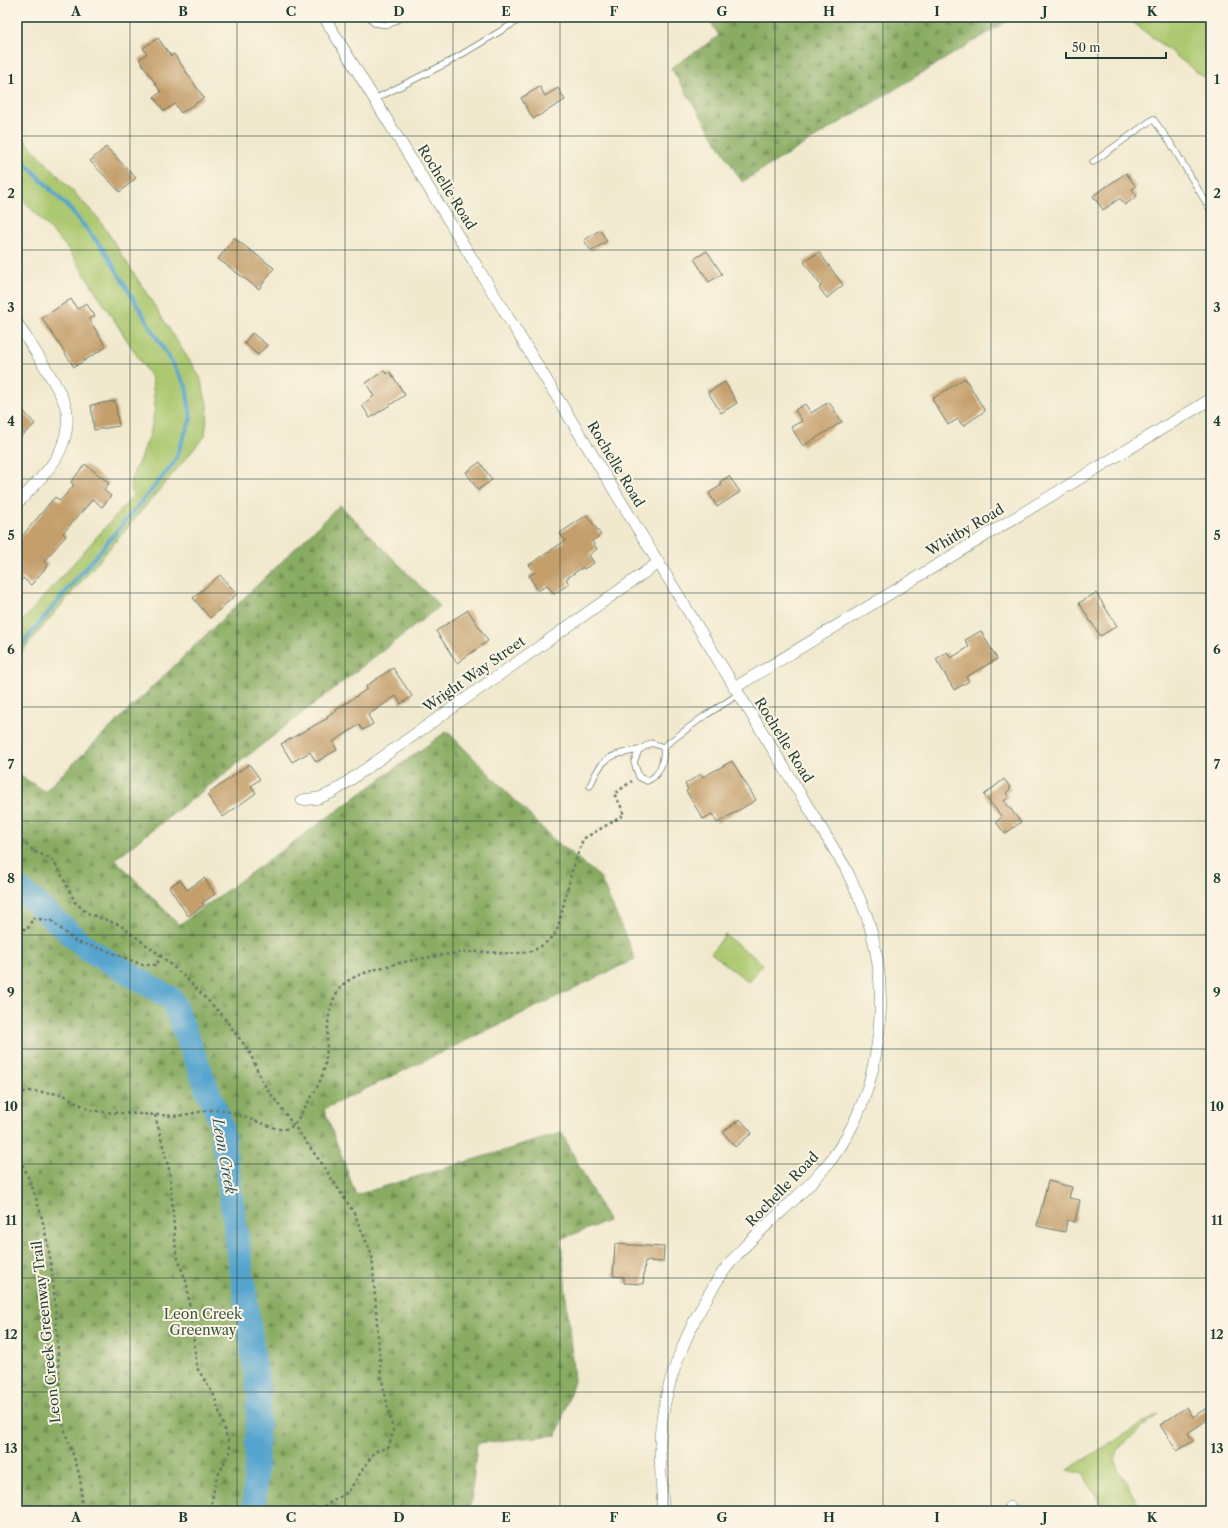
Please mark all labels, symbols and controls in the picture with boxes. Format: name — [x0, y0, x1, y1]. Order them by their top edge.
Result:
text: A — [70, 3, 82, 19]
text: B — [178, 3, 188, 19]
text: C — [286, 3, 296, 19]
text: D — [393, 3, 405, 19]
text: E — [501, 3, 511, 19]
text: F — [610, 3, 619, 19]
text: G — [716, 3, 728, 19]
text: H — [823, 3, 835, 19]
text: I — [934, 3, 940, 19]
text: J — [1040, 3, 1048, 19]
text: K — [1147, 3, 1158, 19]
scale bar — [1066, 34, 1166, 60]
text: 50 m — [1072, 40, 1101, 55]
text: 1 — [8, 71, 14, 87]
text: 1 — [1214, 71, 1220, 87]
street label: Rochelle Road — [414, 141, 481, 233]
text: 2 — [7, 185, 15, 201]
text: 2 — [1213, 185, 1221, 201]
text: 3 — [7, 299, 15, 315]
text: 3 — [1213, 299, 1221, 315]
text: 4 — [7, 413, 15, 429]
text: 4 — [1213, 413, 1221, 429]
street label: Rochelle Road — [583, 418, 649, 511]
street label: Whitby Road — [922, 500, 1008, 561]
text: 5 — [7, 527, 15, 543]
text: 5 — [1213, 527, 1221, 543]
street label: Wright Way Street — [419, 632, 529, 717]
text: 6 — [7, 641, 15, 657]
text: 6 — [1213, 641, 1221, 657]
street label: Rochelle Road — [751, 694, 818, 786]
text: 7 — [8, 756, 15, 772]
text: 7 — [1214, 756, 1221, 772]
text: 8 — [7, 870, 15, 886]
text: 8 — [1213, 870, 1221, 886]
text: 9 — [7, 984, 15, 1000]
text: 9 — [1213, 984, 1221, 1000]
text: 10 — [4, 1098, 18, 1114]
text: 10 — [1210, 1098, 1224, 1114]
water label: Leon Creek — [208, 1115, 241, 1196]
street label: Rochelle Road — [742, 1147, 823, 1230]
text: 11 — [5, 1212, 17, 1228]
text: 11 — [1211, 1212, 1223, 1228]
street label: Leon Creek Greenway Trail — [27, 1240, 65, 1424]
park label: Leon Creek Greenway — [164, 1305, 243, 1339]
text: 12 — [4, 1326, 18, 1342]
text: 12 — [1210, 1326, 1224, 1342]
text: 13 — [4, 1440, 18, 1456]
text: 13 — [1210, 1440, 1224, 1456]
text: A — [70, 1509, 82, 1525]
text: B — [178, 1509, 188, 1525]
text: C — [286, 1509, 296, 1525]
text: D — [393, 1509, 405, 1525]
text: E — [501, 1509, 511, 1525]
text: F — [610, 1509, 619, 1525]
text: G — [716, 1509, 728, 1525]
text: H — [823, 1509, 835, 1525]
text: I — [934, 1509, 940, 1525]
text: J — [1040, 1509, 1048, 1525]
text: K — [1147, 1509, 1158, 1525]

